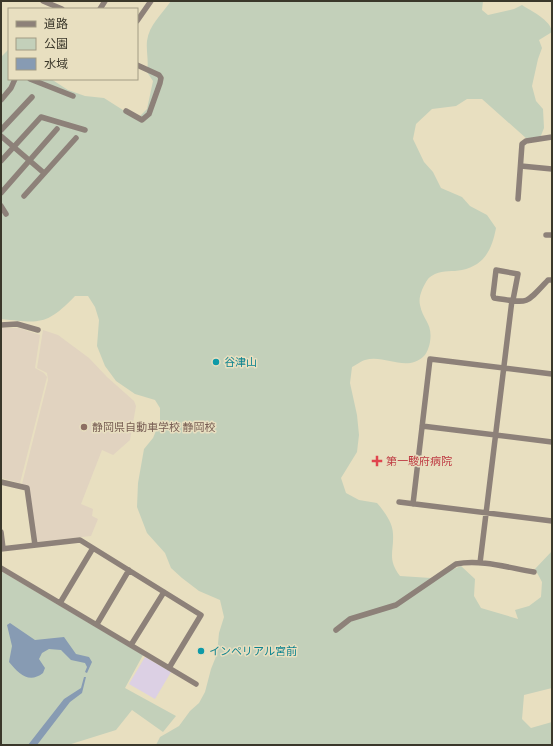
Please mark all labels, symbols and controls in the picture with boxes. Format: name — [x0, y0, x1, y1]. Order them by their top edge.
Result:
legend — [8, 8, 138, 80]
text: 道路 — [44, 17, 68, 31]
text: 公園 — [44, 37, 68, 51]
text: 水域 — [44, 57, 68, 71]
place label: 谷津山 — [224, 356, 257, 369]
marker: 谷津山 — [211, 357, 221, 367]
place label: 静岡県自動車学校 静岡校 — [92, 421, 216, 434]
marker: 静岡県自動車学校 静岡校 — [79, 422, 89, 432]
marker: 第一駿府病院 — [371, 455, 383, 467]
place label: 第一駿府病院 — [386, 455, 452, 468]
place label: インペリアル宮前 — [209, 645, 297, 658]
marker: インペリアル宮前 — [196, 646, 206, 656]

